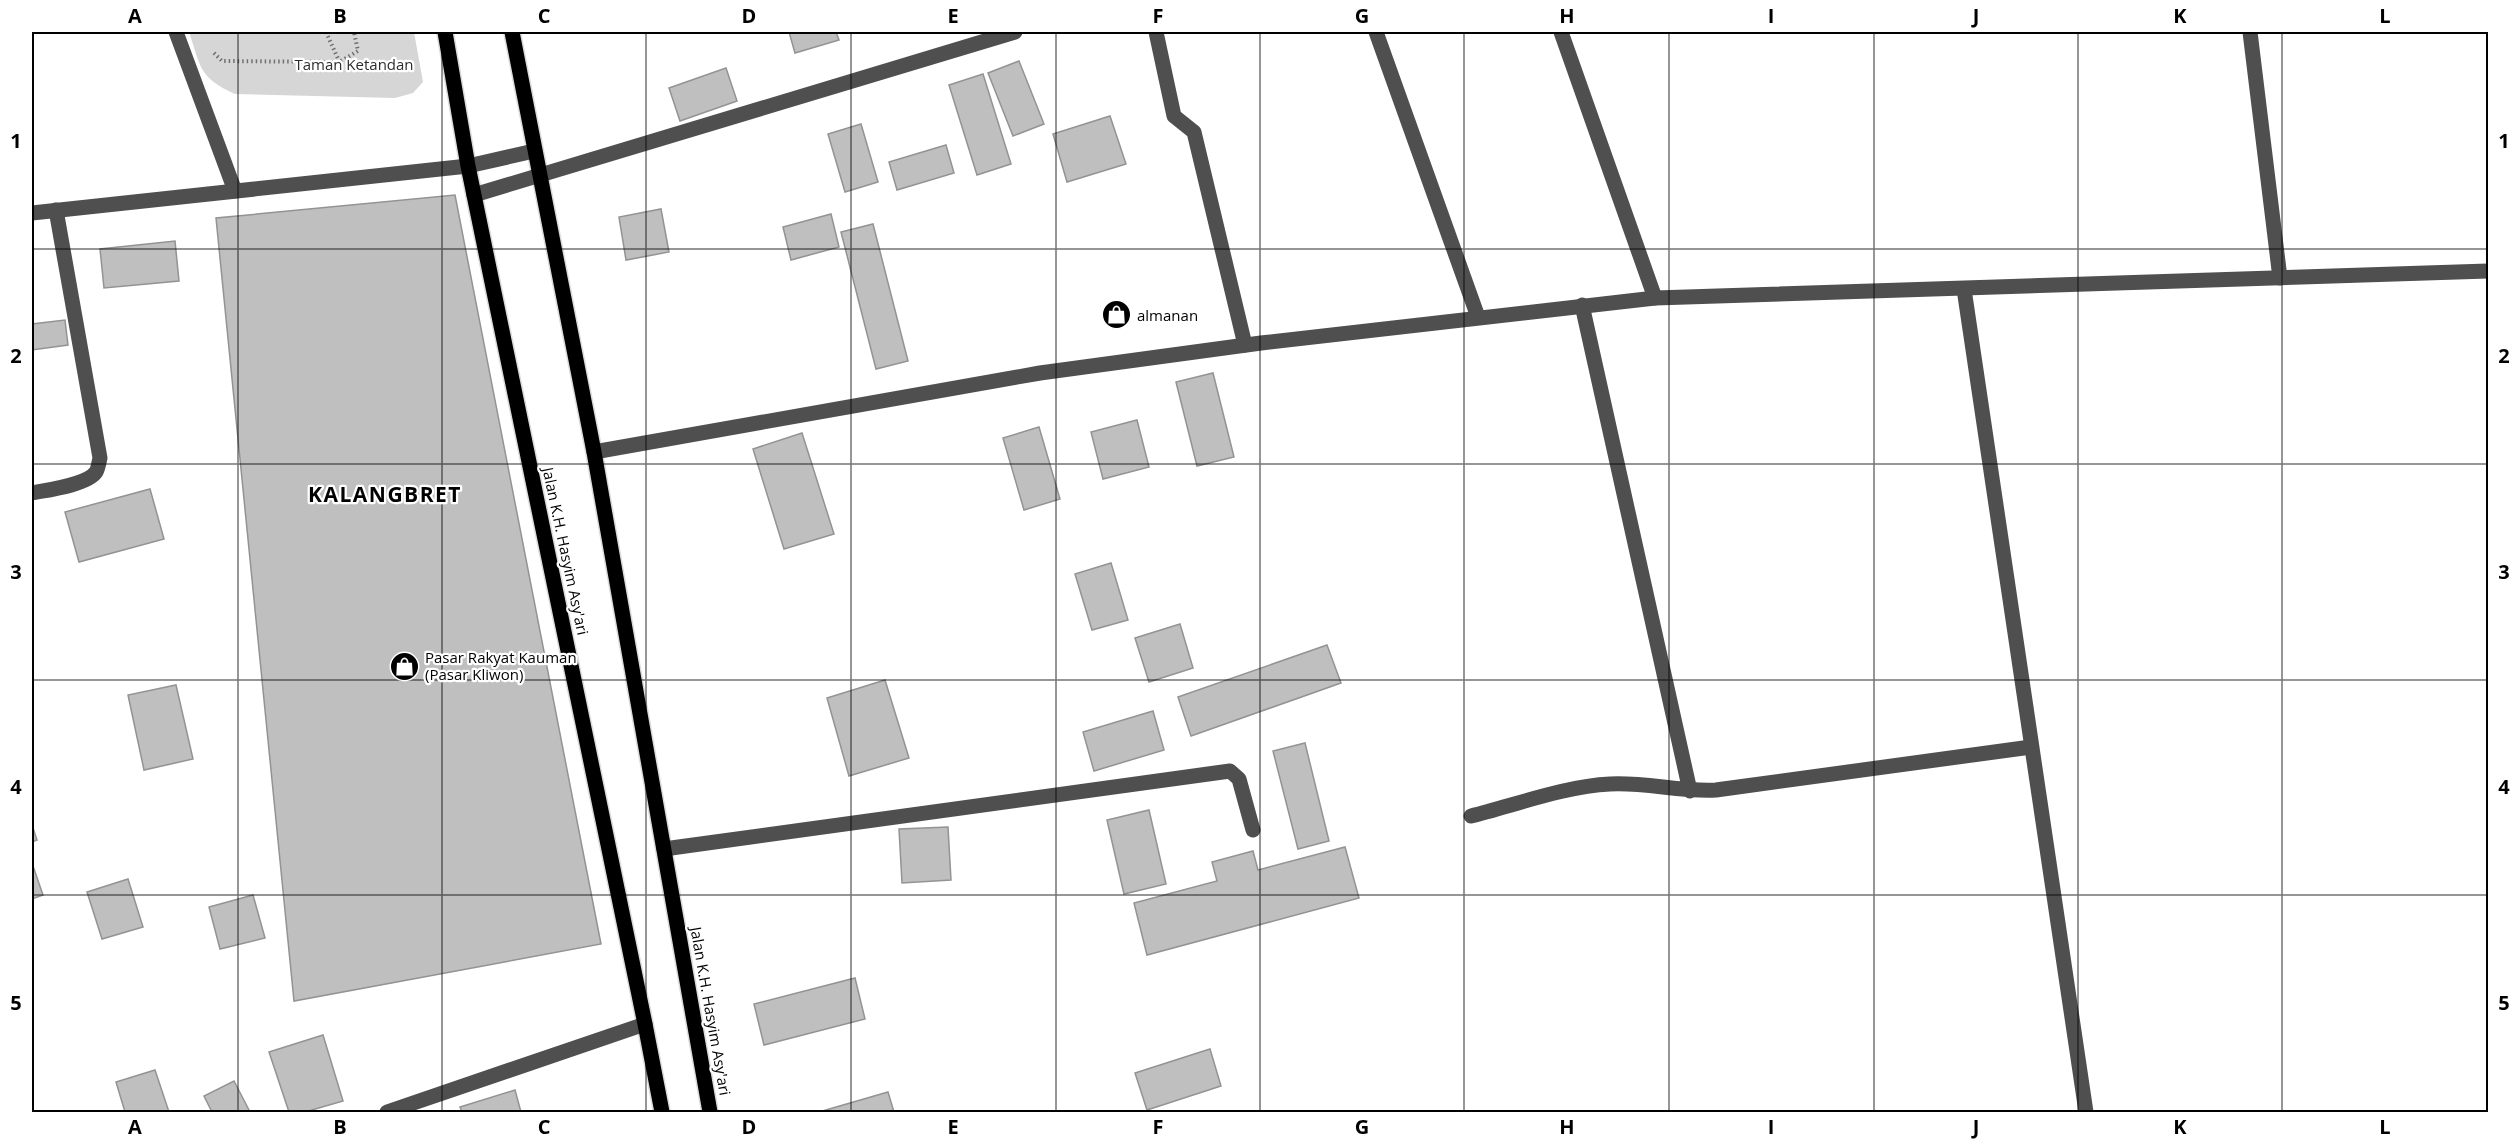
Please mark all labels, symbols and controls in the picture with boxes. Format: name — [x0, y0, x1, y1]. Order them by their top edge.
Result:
text: A — [128, 2, 142, 29]
text: B — [333, 2, 347, 29]
text: C — [538, 2, 551, 29]
text: D — [742, 2, 756, 29]
text: E — [947, 2, 959, 29]
text: F — [1153, 2, 1163, 29]
text: G — [1355, 2, 1369, 29]
text: H — [1559, 2, 1575, 29]
text: I — [1768, 2, 1774, 29]
text: J — [1971, 2, 1979, 29]
text: K — [2173, 2, 2187, 29]
text: L — [2379, 2, 2391, 29]
park label: Taman Ketandan — [294, 54, 414, 74]
text: 1 — [10, 127, 22, 154]
text: 1 — [2498, 127, 2510, 154]
shop icon: almanan — [1100, 299, 1132, 331]
place label: almanan — [1137, 305, 1198, 325]
text: 2 — [10, 342, 22, 369]
text: 2 — [2498, 342, 2510, 369]
street label: Jalan K.H. Hasyim Asy'ari — [538, 463, 594, 637]
district label: KALANGBRET — [308, 480, 462, 508]
text: 3 — [10, 558, 22, 585]
text: 3 — [2498, 558, 2510, 585]
place label: Pasar Rakyat Kauman (Pasar Kliwon) — [425, 647, 577, 684]
shop icon: Pasar Rakyat Kauman (Pasar Kliwon) — [388, 650, 420, 682]
text: 4 — [10, 773, 22, 800]
text: 4 — [2498, 773, 2510, 800]
street label: Jalan K.H. Hasyim Asy'ari — [686, 923, 736, 1097]
text: 5 — [10, 989, 22, 1016]
text: 5 — [2498, 989, 2510, 1016]
text: A — [128, 1113, 142, 1140]
text: B — [333, 1113, 347, 1140]
text: C — [538, 1113, 551, 1140]
text: D — [742, 1113, 756, 1140]
text: E — [947, 1113, 959, 1140]
text: F — [1153, 1113, 1163, 1140]
text: G — [1355, 1113, 1369, 1140]
text: H — [1559, 1113, 1575, 1140]
text: I — [1768, 1113, 1774, 1140]
text: J — [1971, 1113, 1979, 1140]
text: K — [2173, 1113, 2187, 1140]
text: L — [2379, 1113, 2391, 1140]

